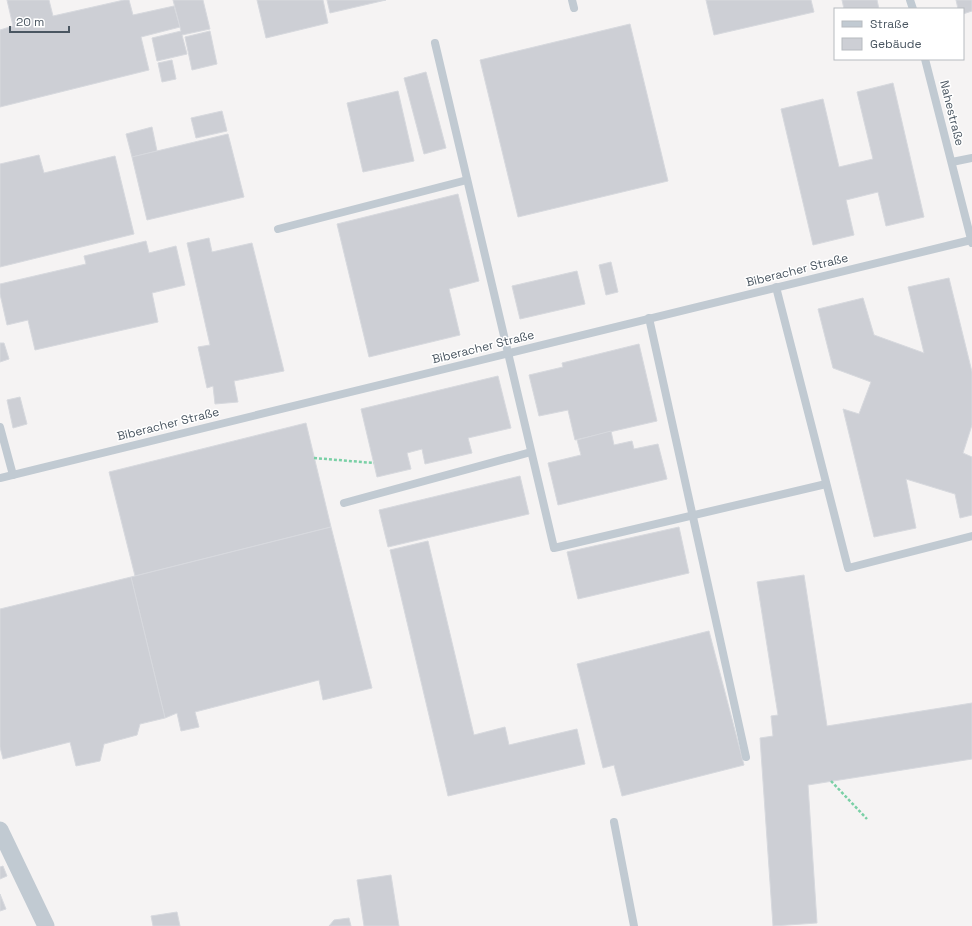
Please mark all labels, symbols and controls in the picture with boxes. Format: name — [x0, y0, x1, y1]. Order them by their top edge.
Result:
scale bar — [10, 8, 69, 34]
legend — [834, 8, 964, 60]
text: 20 m — [16, 14, 44, 30]
text: Straße — [870, 16, 909, 32]
text: Gebäude — [870, 36, 922, 52]
street label: Nahestraße — [936, 79, 968, 147]
street label: Biberacher Straße — [744, 250, 850, 290]
street label: Biberacher Straße — [430, 327, 536, 367]
street label: Biberacher Straße — [115, 404, 221, 444]

